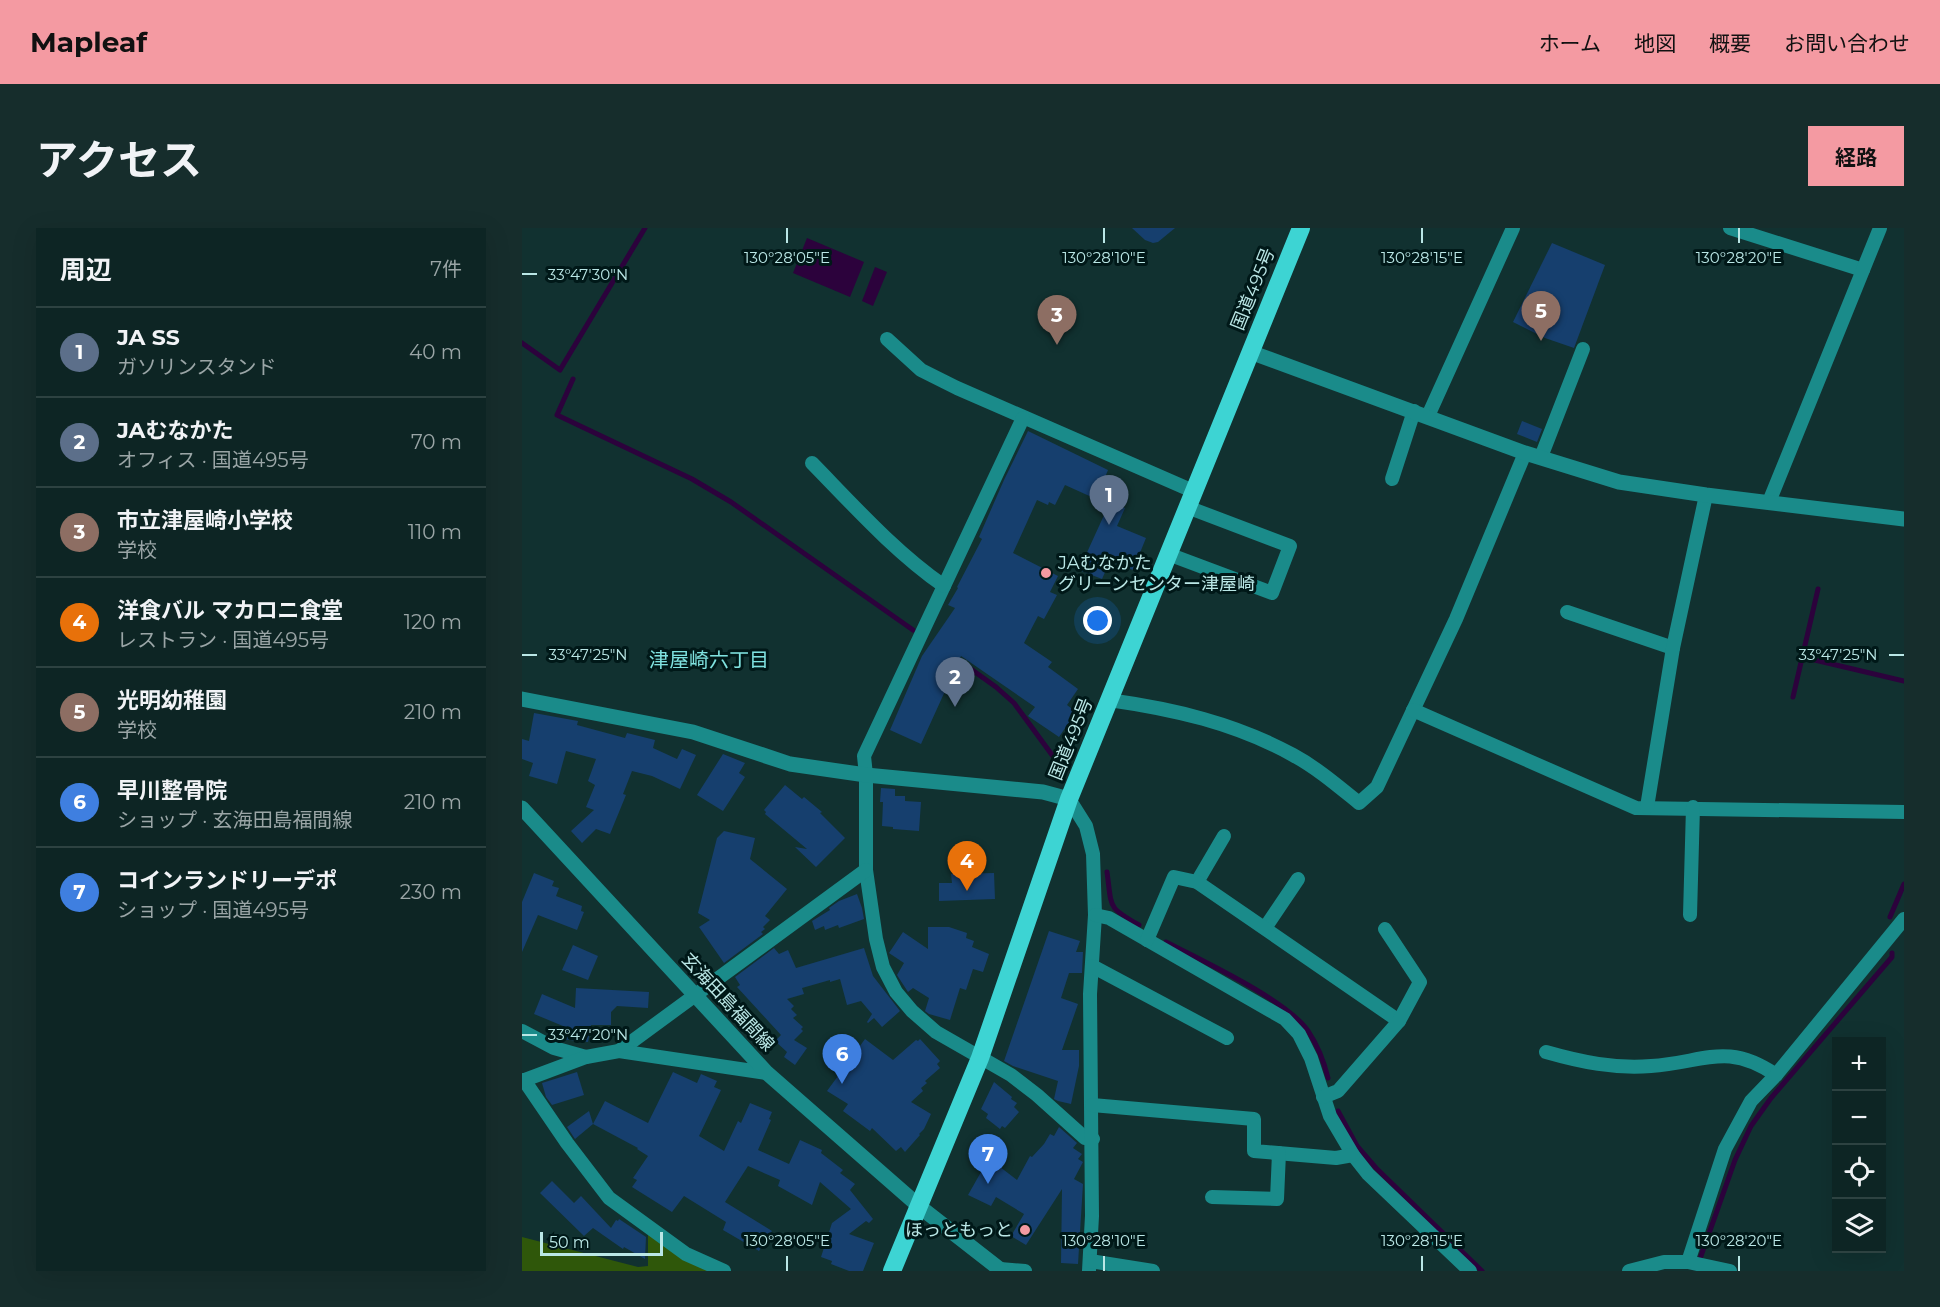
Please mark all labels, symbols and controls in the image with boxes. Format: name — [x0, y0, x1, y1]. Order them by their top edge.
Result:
text: Mapleaf — [30, 25, 147, 59]
text: ホーム — [1539, 31, 1601, 56]
text: 地図 — [1634, 31, 1676, 56]
text: 概要 — [1709, 31, 1751, 56]
text: お問い合わせ — [1784, 31, 1910, 56]
button: 経路 — [1808, 126, 1904, 186]
text: アクセス — [36, 134, 202, 186]
street label: 国道495号 — [1227, 245, 1279, 333]
text: 130°28'05"E — [744, 248, 830, 267]
text: 130°28'10"E — [1062, 248, 1146, 267]
text: 130°28'15"E — [1381, 248, 1463, 267]
text: 130°28'20"E — [1696, 248, 1782, 267]
text: 周辺 — [60, 254, 112, 286]
text: 7件 — [430, 257, 462, 281]
text: 33°47'30"N — [548, 265, 628, 284]
pin: 5 — [1522, 291, 1560, 341]
pin: 3 — [1038, 296, 1076, 345]
text: JA SS — [117, 324, 180, 351]
text: 1 — [76, 340, 83, 364]
text: 40 m — [409, 340, 462, 364]
text: ガソリンスタンド — [117, 355, 277, 379]
text: JAむなかた — [117, 417, 233, 444]
text: 2 — [74, 430, 85, 454]
text: 70 m — [411, 430, 462, 454]
text: オフィス · 国道495号 — [117, 448, 309, 472]
pin: 1 — [1090, 476, 1128, 525]
text: 市立津屋崎小学校 — [117, 507, 293, 534]
text: 3 — [74, 520, 85, 544]
text: 110 m — [408, 520, 462, 544]
text: 学校 — [117, 538, 157, 562]
place label: JAむなかた グリーンセンター津屋崎 — [1057, 552, 1255, 595]
marker: JAむなかた グリーンセンター津屋崎 — [1039, 566, 1053, 580]
text: 洋食バル マカロニ食堂 — [117, 597, 343, 624]
your location — [1083, 606, 1112, 635]
text: 4 — [73, 610, 86, 634]
text: 120 m — [404, 610, 462, 634]
text: レストラン · 国道495号 — [117, 628, 329, 652]
text: 33°47'25"N — [549, 645, 627, 664]
text: 33°47'25"N — [1799, 645, 1877, 664]
district label: 津屋崎六丁目 — [649, 648, 769, 672]
pin: 2 — [936, 658, 974, 707]
text: 光明幼稚園 — [117, 687, 227, 714]
street label: 国道495号 — [1045, 695, 1097, 783]
text: 5 — [74, 700, 85, 724]
text: 210 m — [404, 700, 462, 724]
text: 学校 — [117, 718, 157, 742]
text: 早川整骨院 — [117, 777, 227, 804]
text: 6 — [73, 790, 86, 814]
text: 210 m — [404, 790, 462, 814]
text: ショップ · 玄海田島福間線 — [117, 808, 353, 832]
pin: 4 — [948, 842, 986, 891]
text: コインランドリーデポ — [117, 867, 337, 894]
text: 7 — [73, 880, 86, 904]
text: 230 m — [400, 880, 462, 904]
text: ショップ · 国道495号 — [117, 898, 309, 922]
street label: 玄海田島福間線 — [677, 948, 779, 1056]
text: 33°47'20"N — [548, 1025, 628, 1044]
pin: 6 — [822, 1034, 862, 1084]
map controls — [1832, 1037, 1886, 1253]
button: + — [1832, 1037, 1886, 1091]
button: − — [1832, 1091, 1886, 1145]
pin: 7 — [968, 1134, 1008, 1184]
button: locate — [1832, 1145, 1886, 1199]
button: layers — [1832, 1199, 1886, 1253]
place label: ほっともっと — [905, 1219, 1013, 1241]
marker: ほっともっと — [1018, 1223, 1032, 1237]
scale bar — [540, 1229, 663, 1256]
text: 130°28'05"E — [744, 1231, 830, 1250]
text: 130°28'10"E — [1062, 1231, 1146, 1250]
text: 130°28'15"E — [1381, 1231, 1463, 1250]
text: 130°28'20"E — [1696, 1231, 1782, 1250]
text: 50 m — [549, 1233, 590, 1252]

